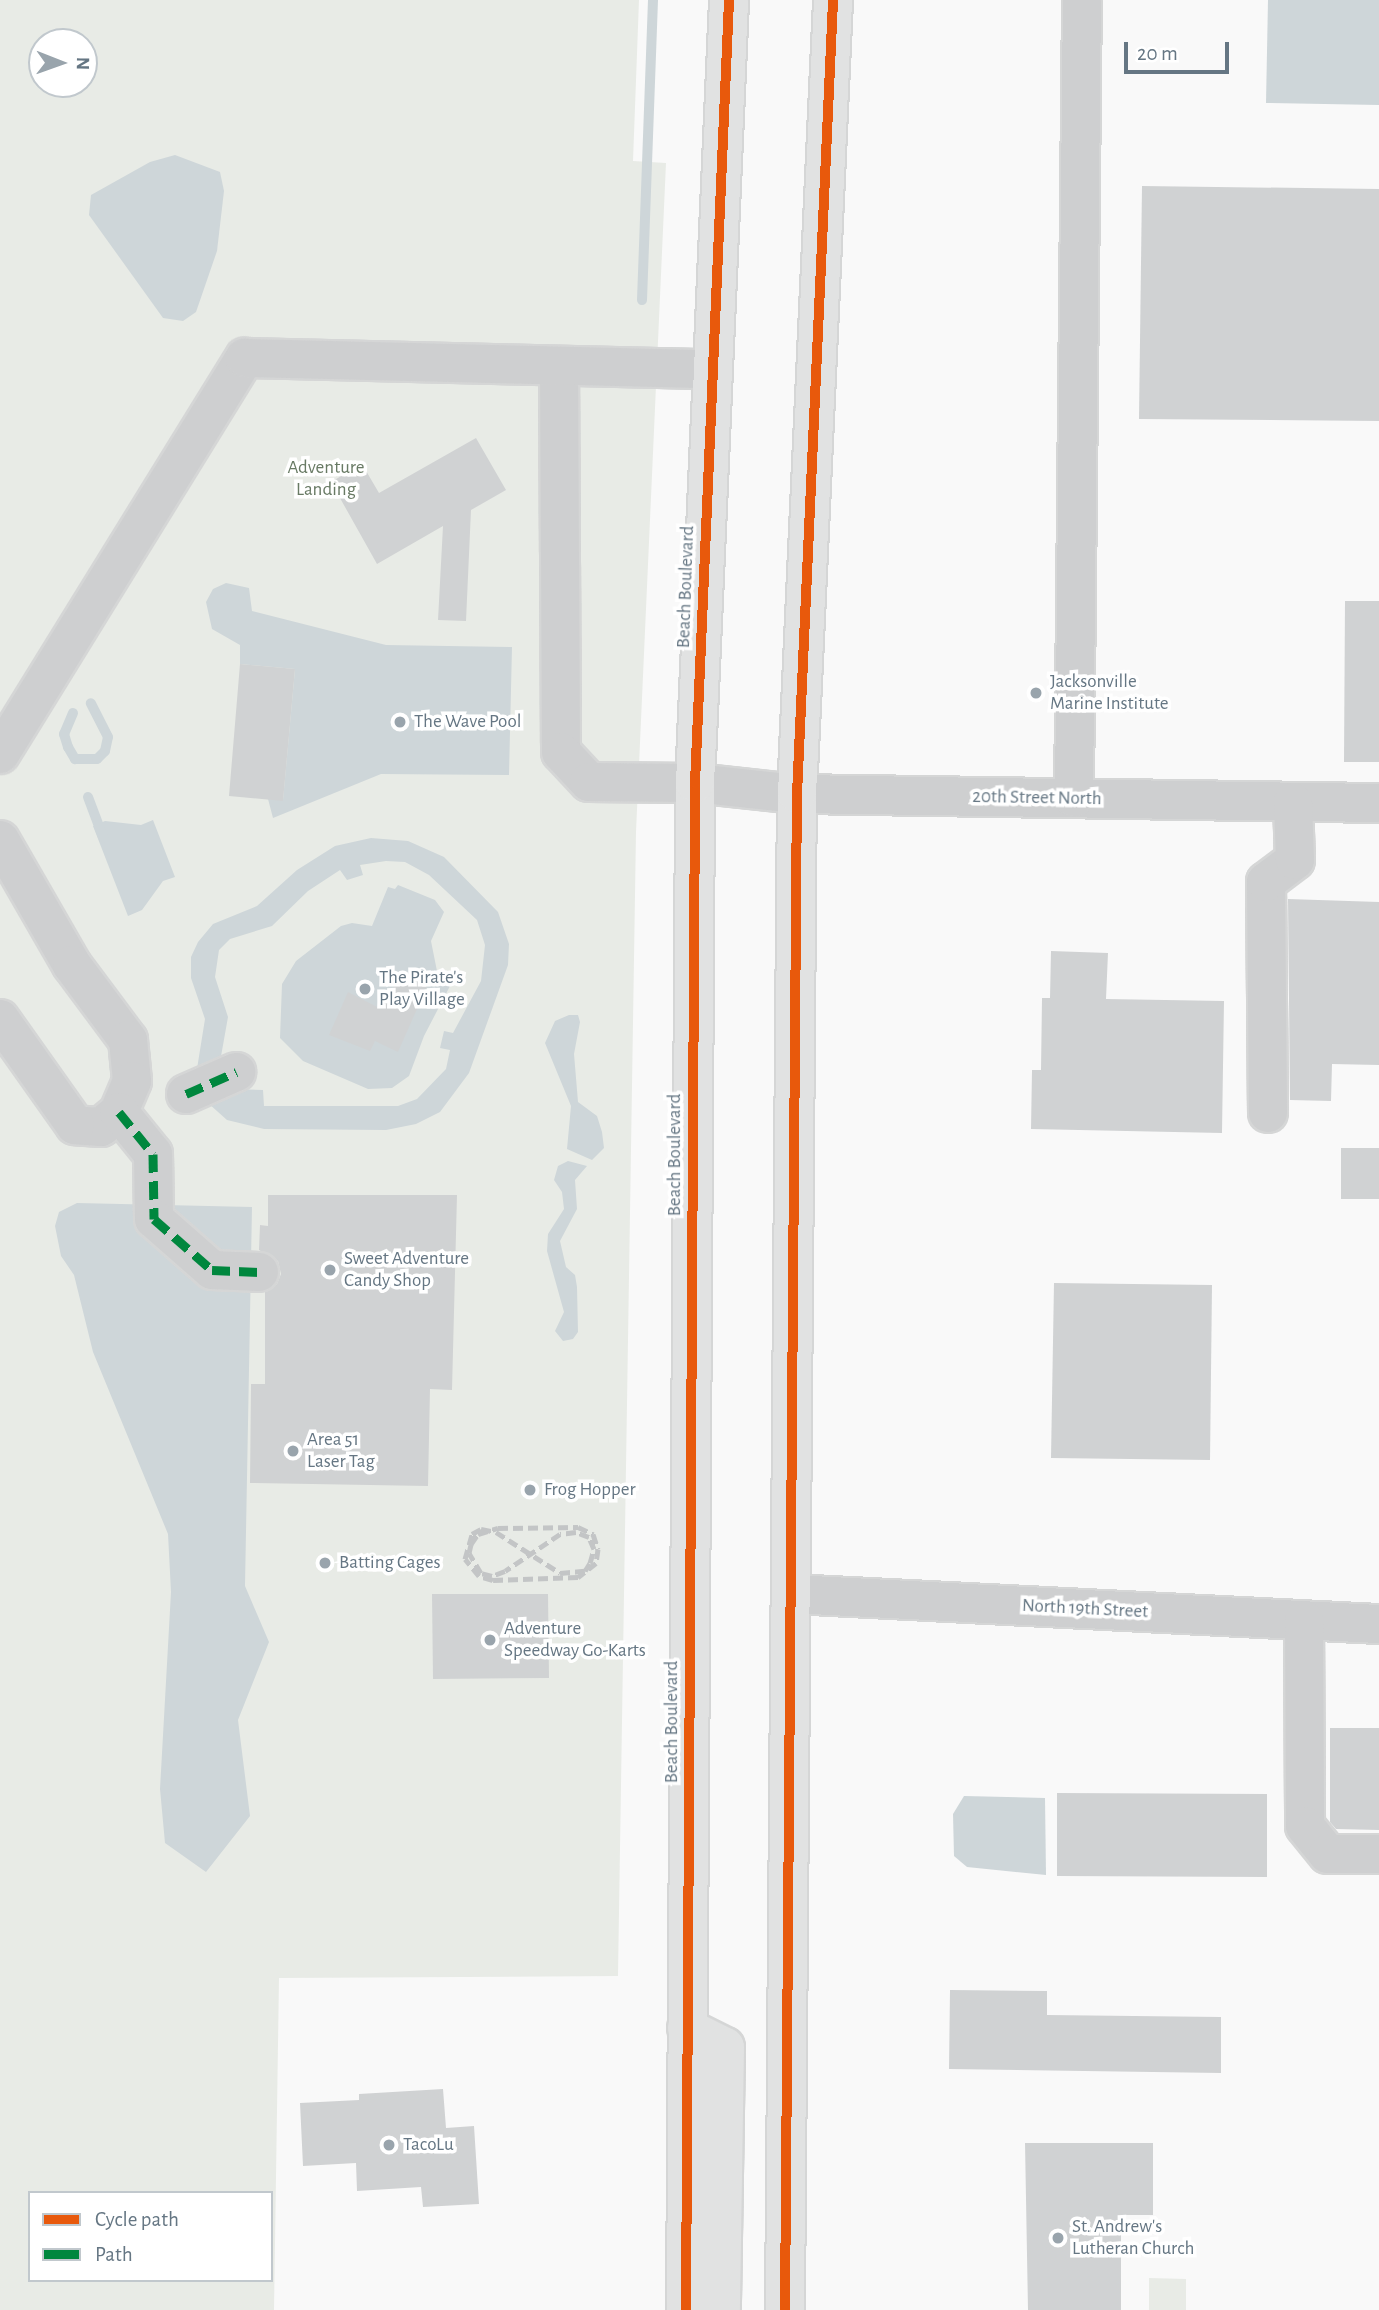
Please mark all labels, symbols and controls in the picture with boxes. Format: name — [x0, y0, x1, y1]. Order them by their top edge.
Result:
north arrow — [28, 28, 98, 98]
scale bar — [1127, 28, 1232, 72]
text: 20 m — [1137, 43, 1178, 64]
text: N — [73, 57, 92, 70]
park label: Adventure Landing — [287, 457, 365, 501]
street label: Beach Boulevard — [672, 525, 700, 649]
place label: Jacksonville Marine Institute — [1050, 671, 1169, 715]
marker: Jacksonville Marine Institute — [1028, 685, 1044, 701]
place label: The Wave Pool — [414, 711, 521, 733]
marker: The Wave Pool — [392, 714, 408, 730]
street label: 20th Street North — [972, 785, 1102, 811]
place label: The Pirate's Play Village — [379, 967, 465, 1011]
marker: The Pirate's Play Village — [357, 981, 373, 997]
street label: Beach Boulevard — [664, 1094, 686, 1216]
place label: Sweet Adventure Candy Shop — [344, 1248, 469, 1292]
marker: Sweet Adventure Candy Shop — [322, 1262, 338, 1278]
place label: Area 51 Laser Tag — [307, 1429, 375, 1473]
marker: Area 51 Laser Tag — [285, 1443, 301, 1459]
place label: Frog Hopper — [544, 1479, 636, 1501]
marker: Frog Hopper — [522, 1482, 538, 1498]
place label: Batting Cages — [339, 1552, 441, 1574]
marker: Batting Cages — [317, 1555, 333, 1571]
street label: North 19th Street — [1021, 1594, 1149, 1624]
place label: Adventure Speedway Go-Karts — [504, 1618, 646, 1662]
marker: Adventure Speedway Go-Karts — [482, 1632, 498, 1648]
street label: Beach Boulevard — [661, 1661, 683, 1783]
place label: TacoLu — [403, 2134, 454, 2156]
marker: TacoLu — [381, 2137, 397, 2153]
legend — [28, 2191, 273, 2282]
text: Cycle path — [95, 2209, 179, 2230]
place label: St. Andrew's Lutheran Church — [1072, 2216, 1194, 2260]
marker: St. Andrew's Lutheran Church — [1050, 2230, 1066, 2246]
text: Path — [95, 2244, 133, 2265]

